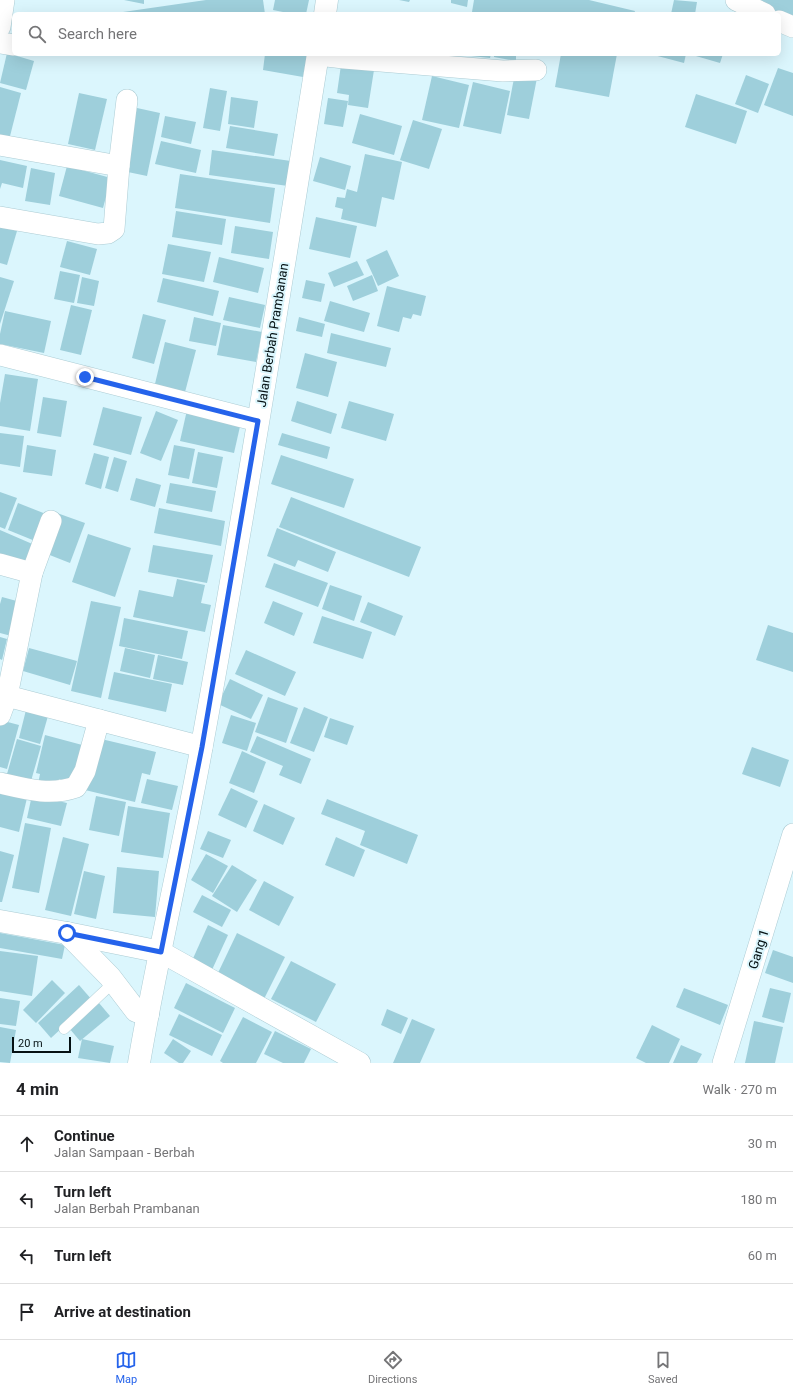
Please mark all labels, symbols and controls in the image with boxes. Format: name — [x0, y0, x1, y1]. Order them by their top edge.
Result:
search box — [12, 12, 781, 56]
icon: search — [26, 23, 48, 45]
text: Search here — [58, 25, 137, 43]
street label: Jalan Berbah Prambanan — [254, 262, 291, 408]
route end — [76, 368, 94, 386]
route start — [58, 924, 76, 942]
street label: Gang 1 — [745, 927, 772, 971]
scale bar — [12, 1035, 71, 1054]
text: 20 m — [18, 1037, 43, 1050]
text: 4 min — [16, 1079, 59, 1099]
text: Walk · 270 m — [702, 1082, 777, 1097]
text: Continue — [54, 1127, 115, 1145]
icon: ahead — [16, 1133, 38, 1155]
text: 30 m — [748, 1136, 777, 1151]
text: Jalan Sampaan - Berbah — [54, 1145, 195, 1160]
text: Turn left — [54, 1183, 111, 1201]
icon: left — [16, 1189, 38, 1211]
text: 180 m — [740, 1192, 777, 1207]
text: Jalan Berbah Prambanan — [54, 1201, 200, 1216]
icon: left — [16, 1245, 38, 1267]
text: Turn left — [54, 1247, 111, 1265]
text: 60 m — [748, 1248, 777, 1263]
icon: arrive — [16, 1301, 38, 1323]
text: Arrive at destination — [54, 1303, 191, 1321]
tab: Map — [115, 1349, 137, 1386]
tab: Directions — [368, 1349, 417, 1386]
tab: Saved — [648, 1349, 678, 1386]

